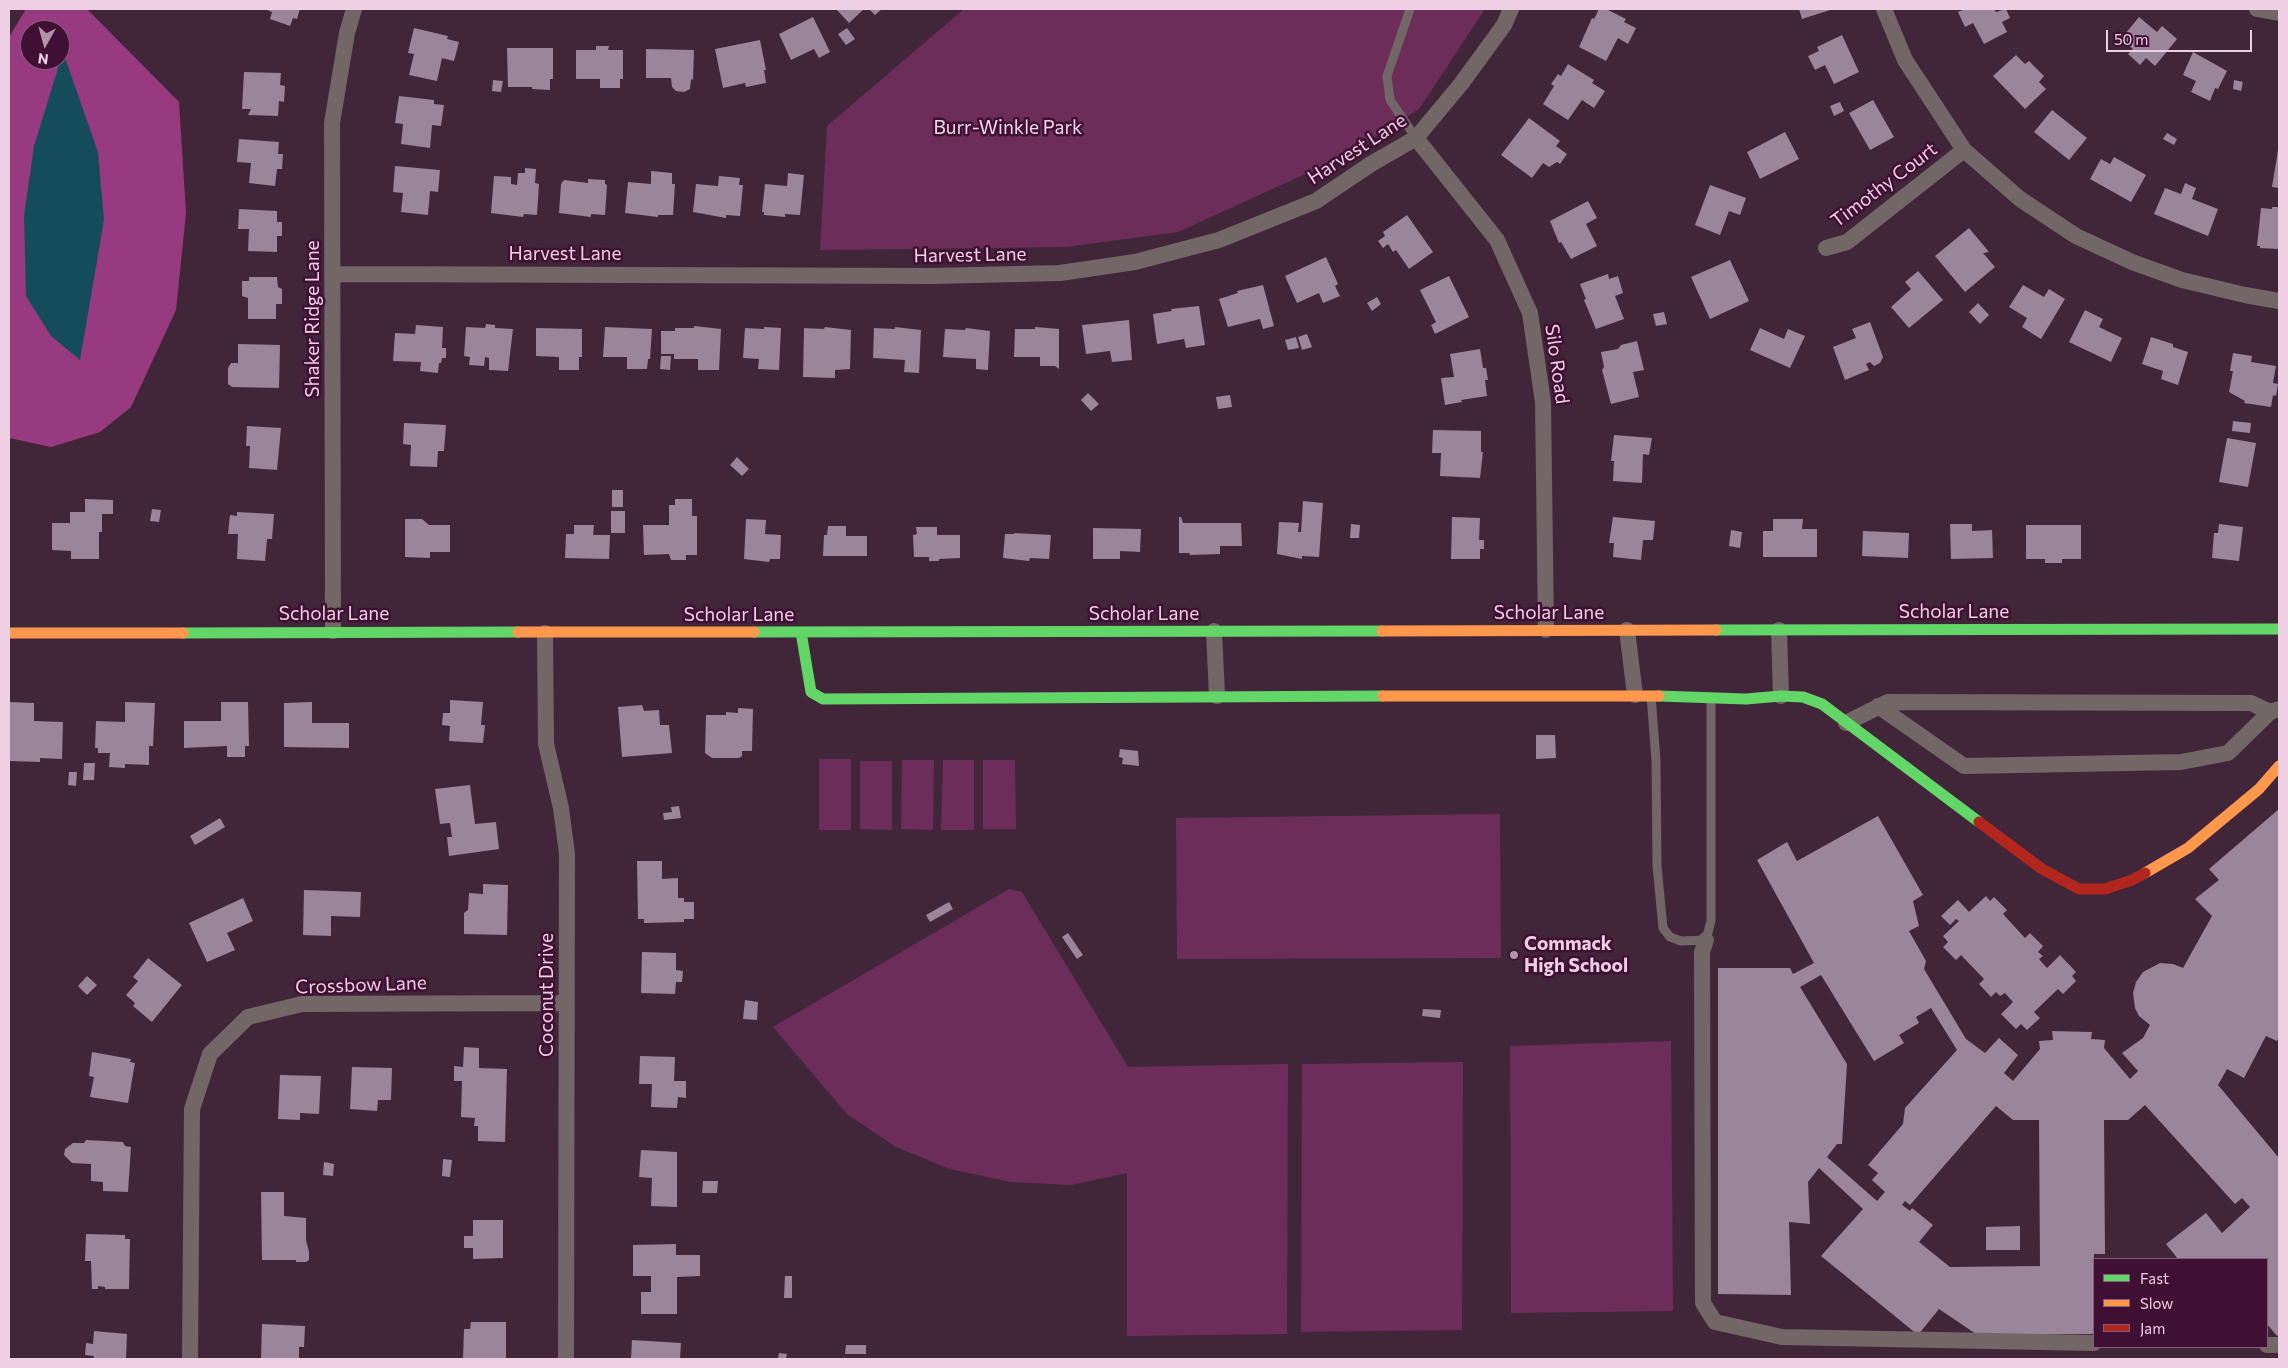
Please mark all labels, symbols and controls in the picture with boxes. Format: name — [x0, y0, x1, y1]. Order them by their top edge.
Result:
north arrow — [20, 20, 70, 70]
scale bar — [2108, 20, 2254, 52]
text: 50 m — [2114, 30, 2148, 48]
text: N — [37, 50, 49, 68]
street label: Harvest Lane — [1303, 109, 1411, 189]
park label: Burr-Winkle Park — [934, 117, 1082, 139]
street label: Timothy Court — [1826, 138, 1942, 232]
street label: Shaker Ridge Lane — [302, 240, 324, 398]
street label: Harvest Lane — [509, 243, 621, 265]
street label: Harvest Lane — [913, 243, 1027, 267]
street label: Silo Road — [1540, 323, 1574, 405]
street label: Scholar Lane — [1899, 601, 2009, 623]
street label: Scholar Lane — [1494, 602, 1604, 624]
street label: Scholar Lane — [279, 603, 389, 625]
street label: Scholar Lane — [1089, 603, 1199, 625]
street label: Scholar Lane — [684, 604, 794, 626]
street label: Coconut Drive — [536, 933, 558, 1057]
place label: Commack High School — [1524, 933, 1628, 977]
marker: Commack High School — [1508, 949, 1520, 961]
street label: Crossbow Lane — [295, 971, 427, 999]
legend — [2093, 1258, 2268, 1348]
text: Fast — [2140, 1269, 2169, 1287]
text: Slow — [2140, 1294, 2173, 1312]
text: Jam — [2140, 1319, 2165, 1337]

